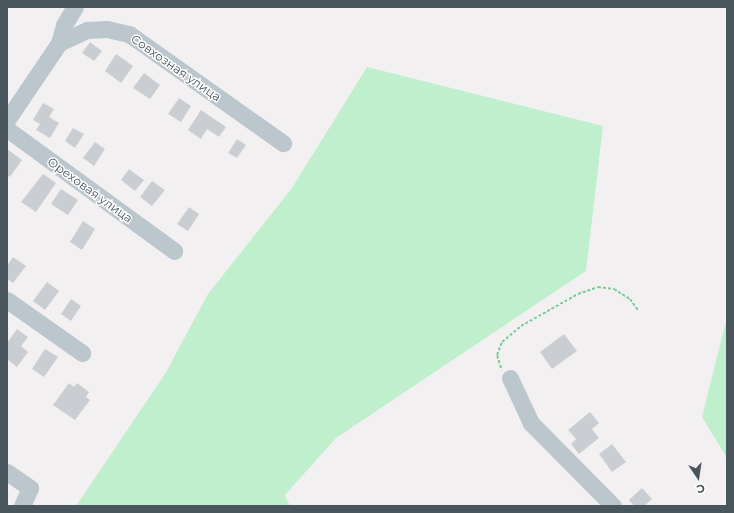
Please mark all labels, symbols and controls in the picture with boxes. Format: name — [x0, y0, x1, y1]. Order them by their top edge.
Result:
street label: Совхозная улица — [128, 32, 224, 104]
street label: Ореховая улица — [45, 154, 135, 226]
north arrow — [678, 457, 718, 497]
text: С — [695, 481, 706, 496]

